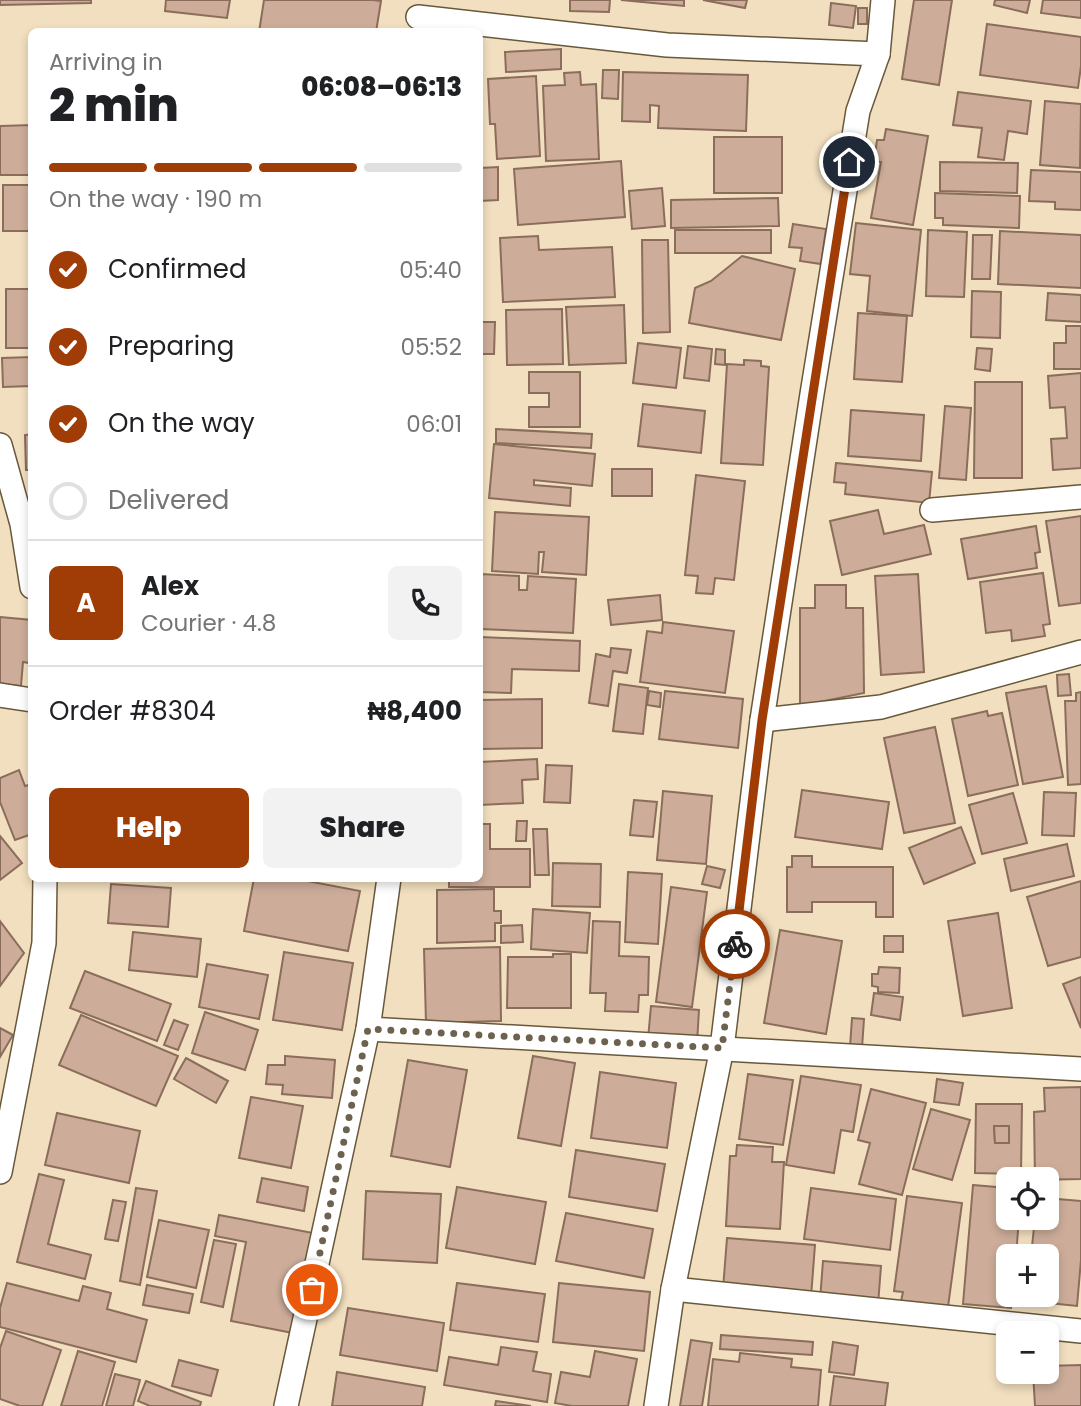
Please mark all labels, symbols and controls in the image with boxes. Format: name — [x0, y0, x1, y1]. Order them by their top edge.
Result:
text: Arriving in — [49, 46, 163, 78]
text: 06:08–06:13 — [301, 69, 462, 105]
text: 2 min — [49, 73, 179, 137]
pin — [819, 132, 879, 192]
icon: home — [830, 143, 868, 181]
text: On the way · 190 m — [49, 183, 262, 215]
icon: check — [49, 251, 87, 289]
text: Confirmed — [108, 251, 246, 287]
text: 05:40 — [399, 254, 462, 286]
icon: check — [49, 328, 87, 366]
text: Preparing — [108, 328, 234, 364]
text: 05:52 — [401, 331, 462, 363]
icon: check — [49, 405, 87, 443]
text: On the way — [108, 405, 255, 441]
text: 06:01 — [406, 408, 462, 440]
text: Delivered — [108, 482, 229, 518]
button: phone — [388, 566, 462, 640]
text: Alex — [141, 568, 199, 604]
text: A — [76, 585, 96, 621]
text: Courier · 4.8 — [141, 607, 276, 639]
text: Order #8304 — [49, 693, 216, 729]
text: ₦8,400 — [367, 693, 462, 729]
button: Help — [49, 788, 249, 868]
button: Share — [263, 788, 462, 868]
courier — [700, 909, 770, 979]
icon: bike — [716, 925, 754, 963]
map controls — [996, 1167, 1059, 1384]
button: locate — [996, 1167, 1059, 1230]
button: + — [996, 1244, 1059, 1307]
pin — [282, 1260, 342, 1320]
icon: bag — [293, 1271, 331, 1309]
button: − — [996, 1321, 1059, 1384]

